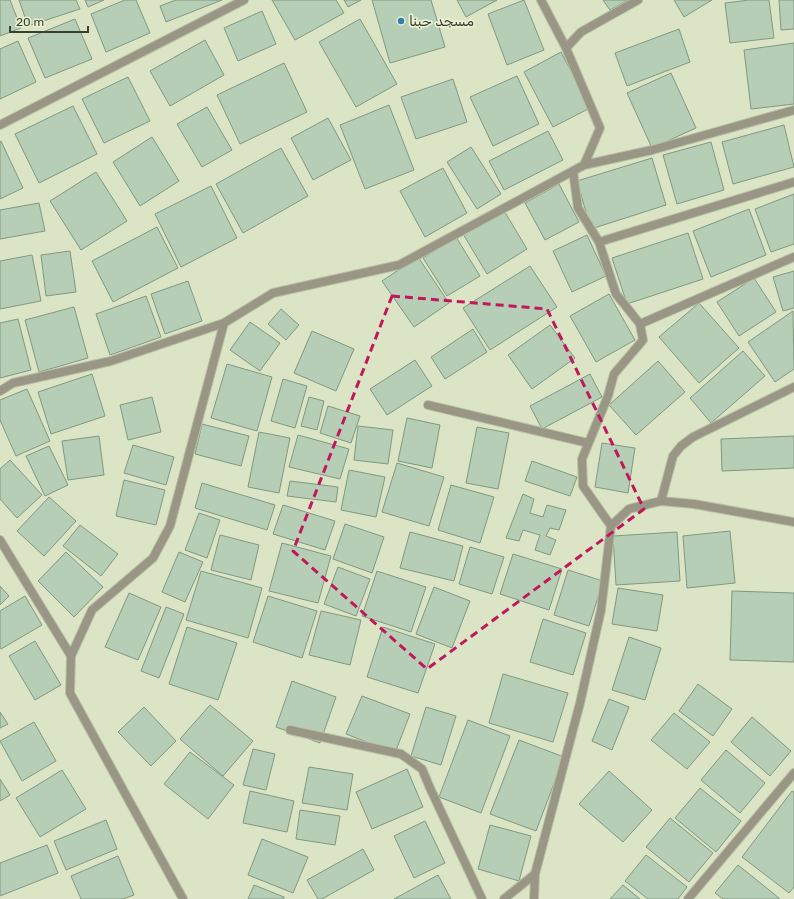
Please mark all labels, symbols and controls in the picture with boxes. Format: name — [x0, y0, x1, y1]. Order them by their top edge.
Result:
scale bar — [10, 8, 88, 34]
place label: مسجد حبنا — [409, 13, 474, 30]
text: 20 m — [16, 15, 44, 29]
marker: مسجد حبنا — [396, 16, 406, 26]

